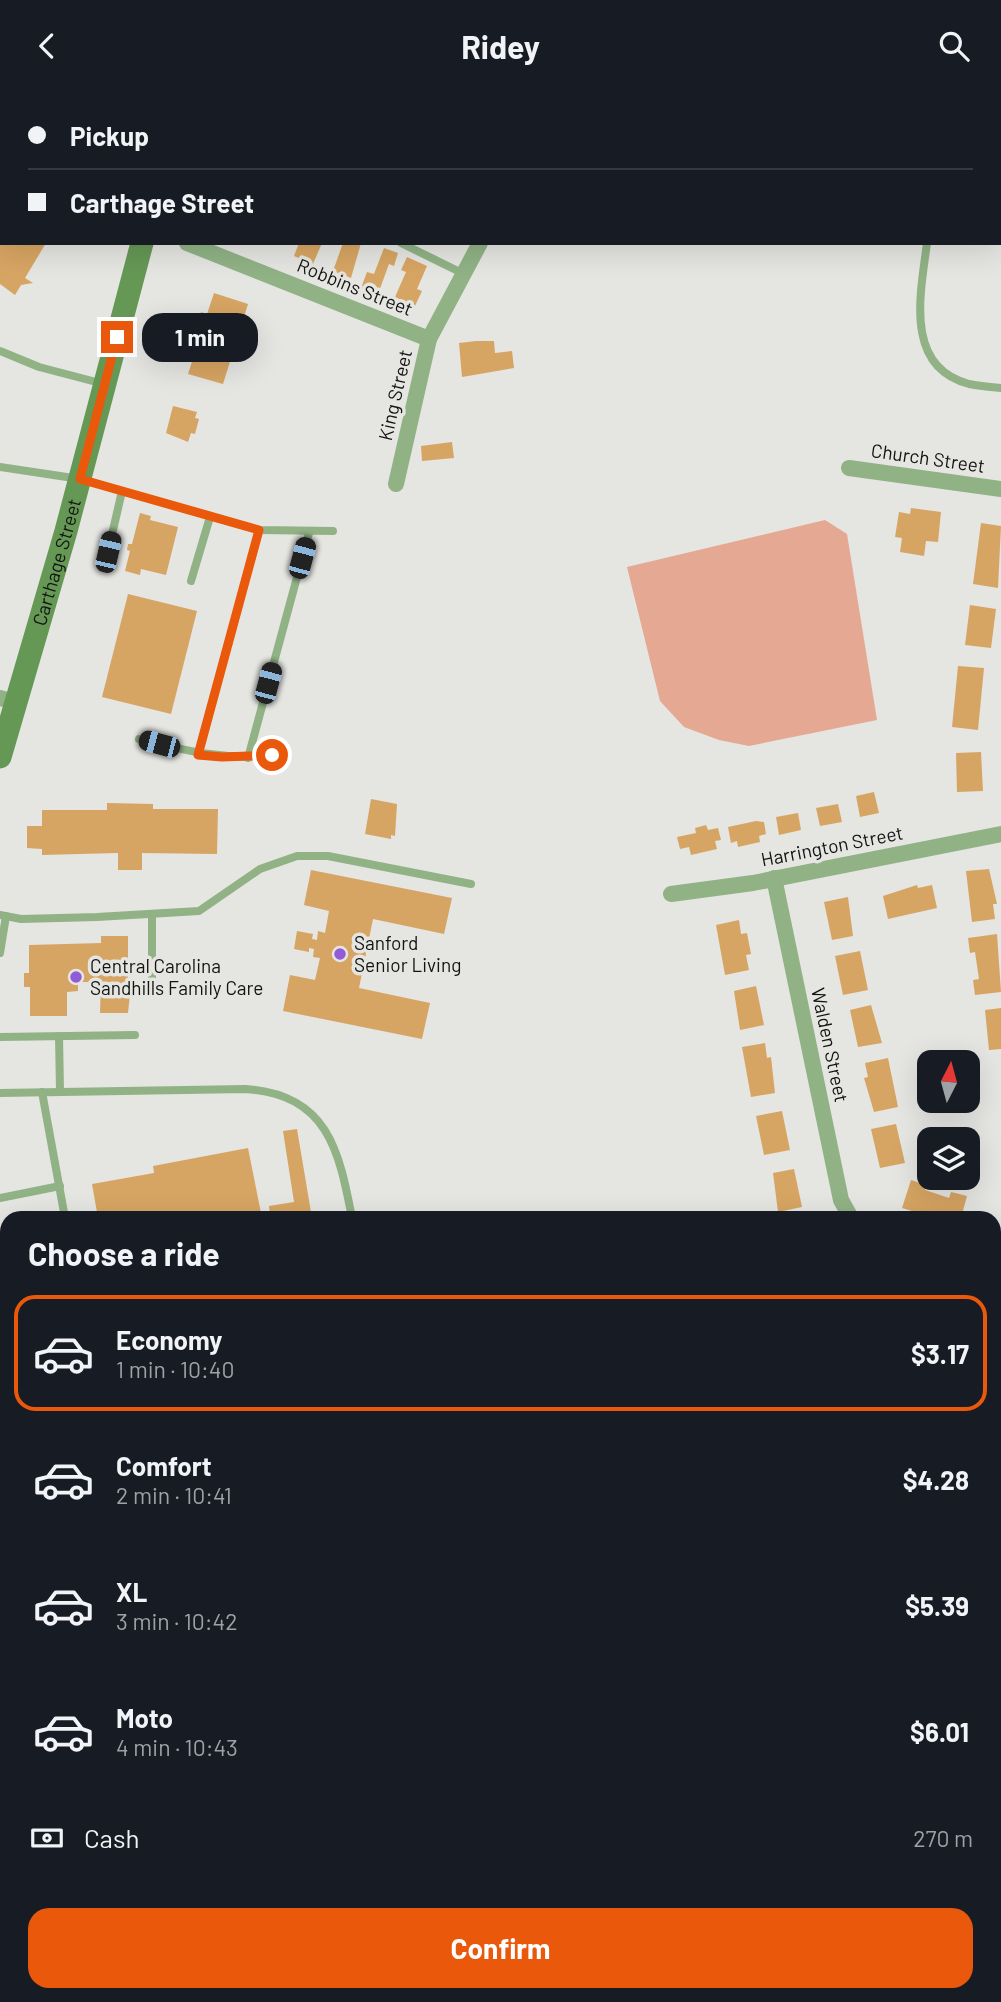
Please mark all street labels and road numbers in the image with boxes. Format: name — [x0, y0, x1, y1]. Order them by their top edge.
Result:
street label: Robbins Street — [294, 253, 416, 320]
street label: King Street — [373, 347, 416, 443]
street label: Church Street — [870, 438, 986, 477]
street label: Carthage Street — [27, 496, 85, 628]
street label: Harrington Street — [759, 820, 905, 871]
street label: Walden Street — [807, 986, 854, 1104]

